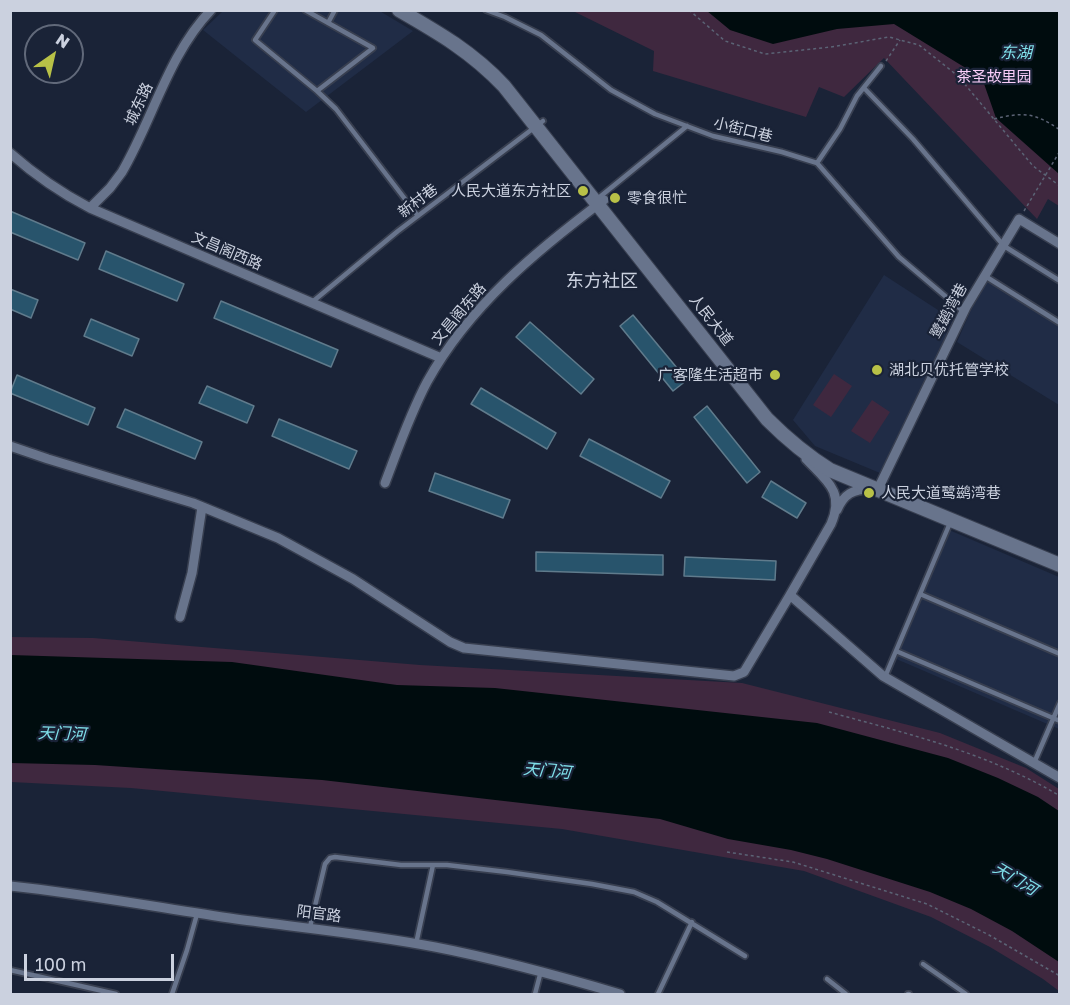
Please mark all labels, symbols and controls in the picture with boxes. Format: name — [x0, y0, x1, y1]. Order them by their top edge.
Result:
north arrow — [24, 24, 84, 84]
text: N — [52, 29, 74, 52]
water label: 东湖 — [1000, 43, 1032, 63]
park label: 茶圣故里园 — [957, 68, 1031, 86]
street label: 城东路 — [121, 80, 157, 128]
street label: 小街口巷 — [712, 114, 774, 146]
street label: 新村巷 — [395, 180, 441, 222]
place label: 人民大道东方社区 — [451, 182, 571, 200]
marker: 人民大道东方社区 — [576, 184, 590, 198]
place label: 零食很忙 — [627, 189, 687, 207]
marker: 零食很忙 — [608, 191, 622, 205]
street label: 文昌阁西路 — [189, 228, 265, 274]
district label: 东方社区 — [566, 270, 638, 292]
street label: 文昌阁东路 — [428, 279, 490, 349]
street label: 鹭鹚湾巷 — [927, 280, 971, 342]
street label: 人民大道 — [685, 291, 737, 349]
place label: 湖北贝优托管学校 — [889, 361, 1009, 379]
marker: 湖北贝优托管学校 — [870, 363, 884, 377]
place label: 广客隆生活超市 — [658, 366, 763, 384]
marker: 广客隆生活超市 — [768, 368, 782, 382]
place label: 人民大道鹭鹚湾巷 — [881, 484, 1001, 502]
marker: 人民大道鹭鹚湾巷 — [862, 486, 876, 500]
water label: 天门河 — [38, 724, 86, 744]
water label: 天门河 — [522, 759, 572, 783]
water label: 天门河 — [989, 858, 1041, 900]
street label: 阳官路 — [296, 902, 342, 926]
scale bar — [27, 942, 177, 980]
text: 100 m — [35, 953, 86, 975]

